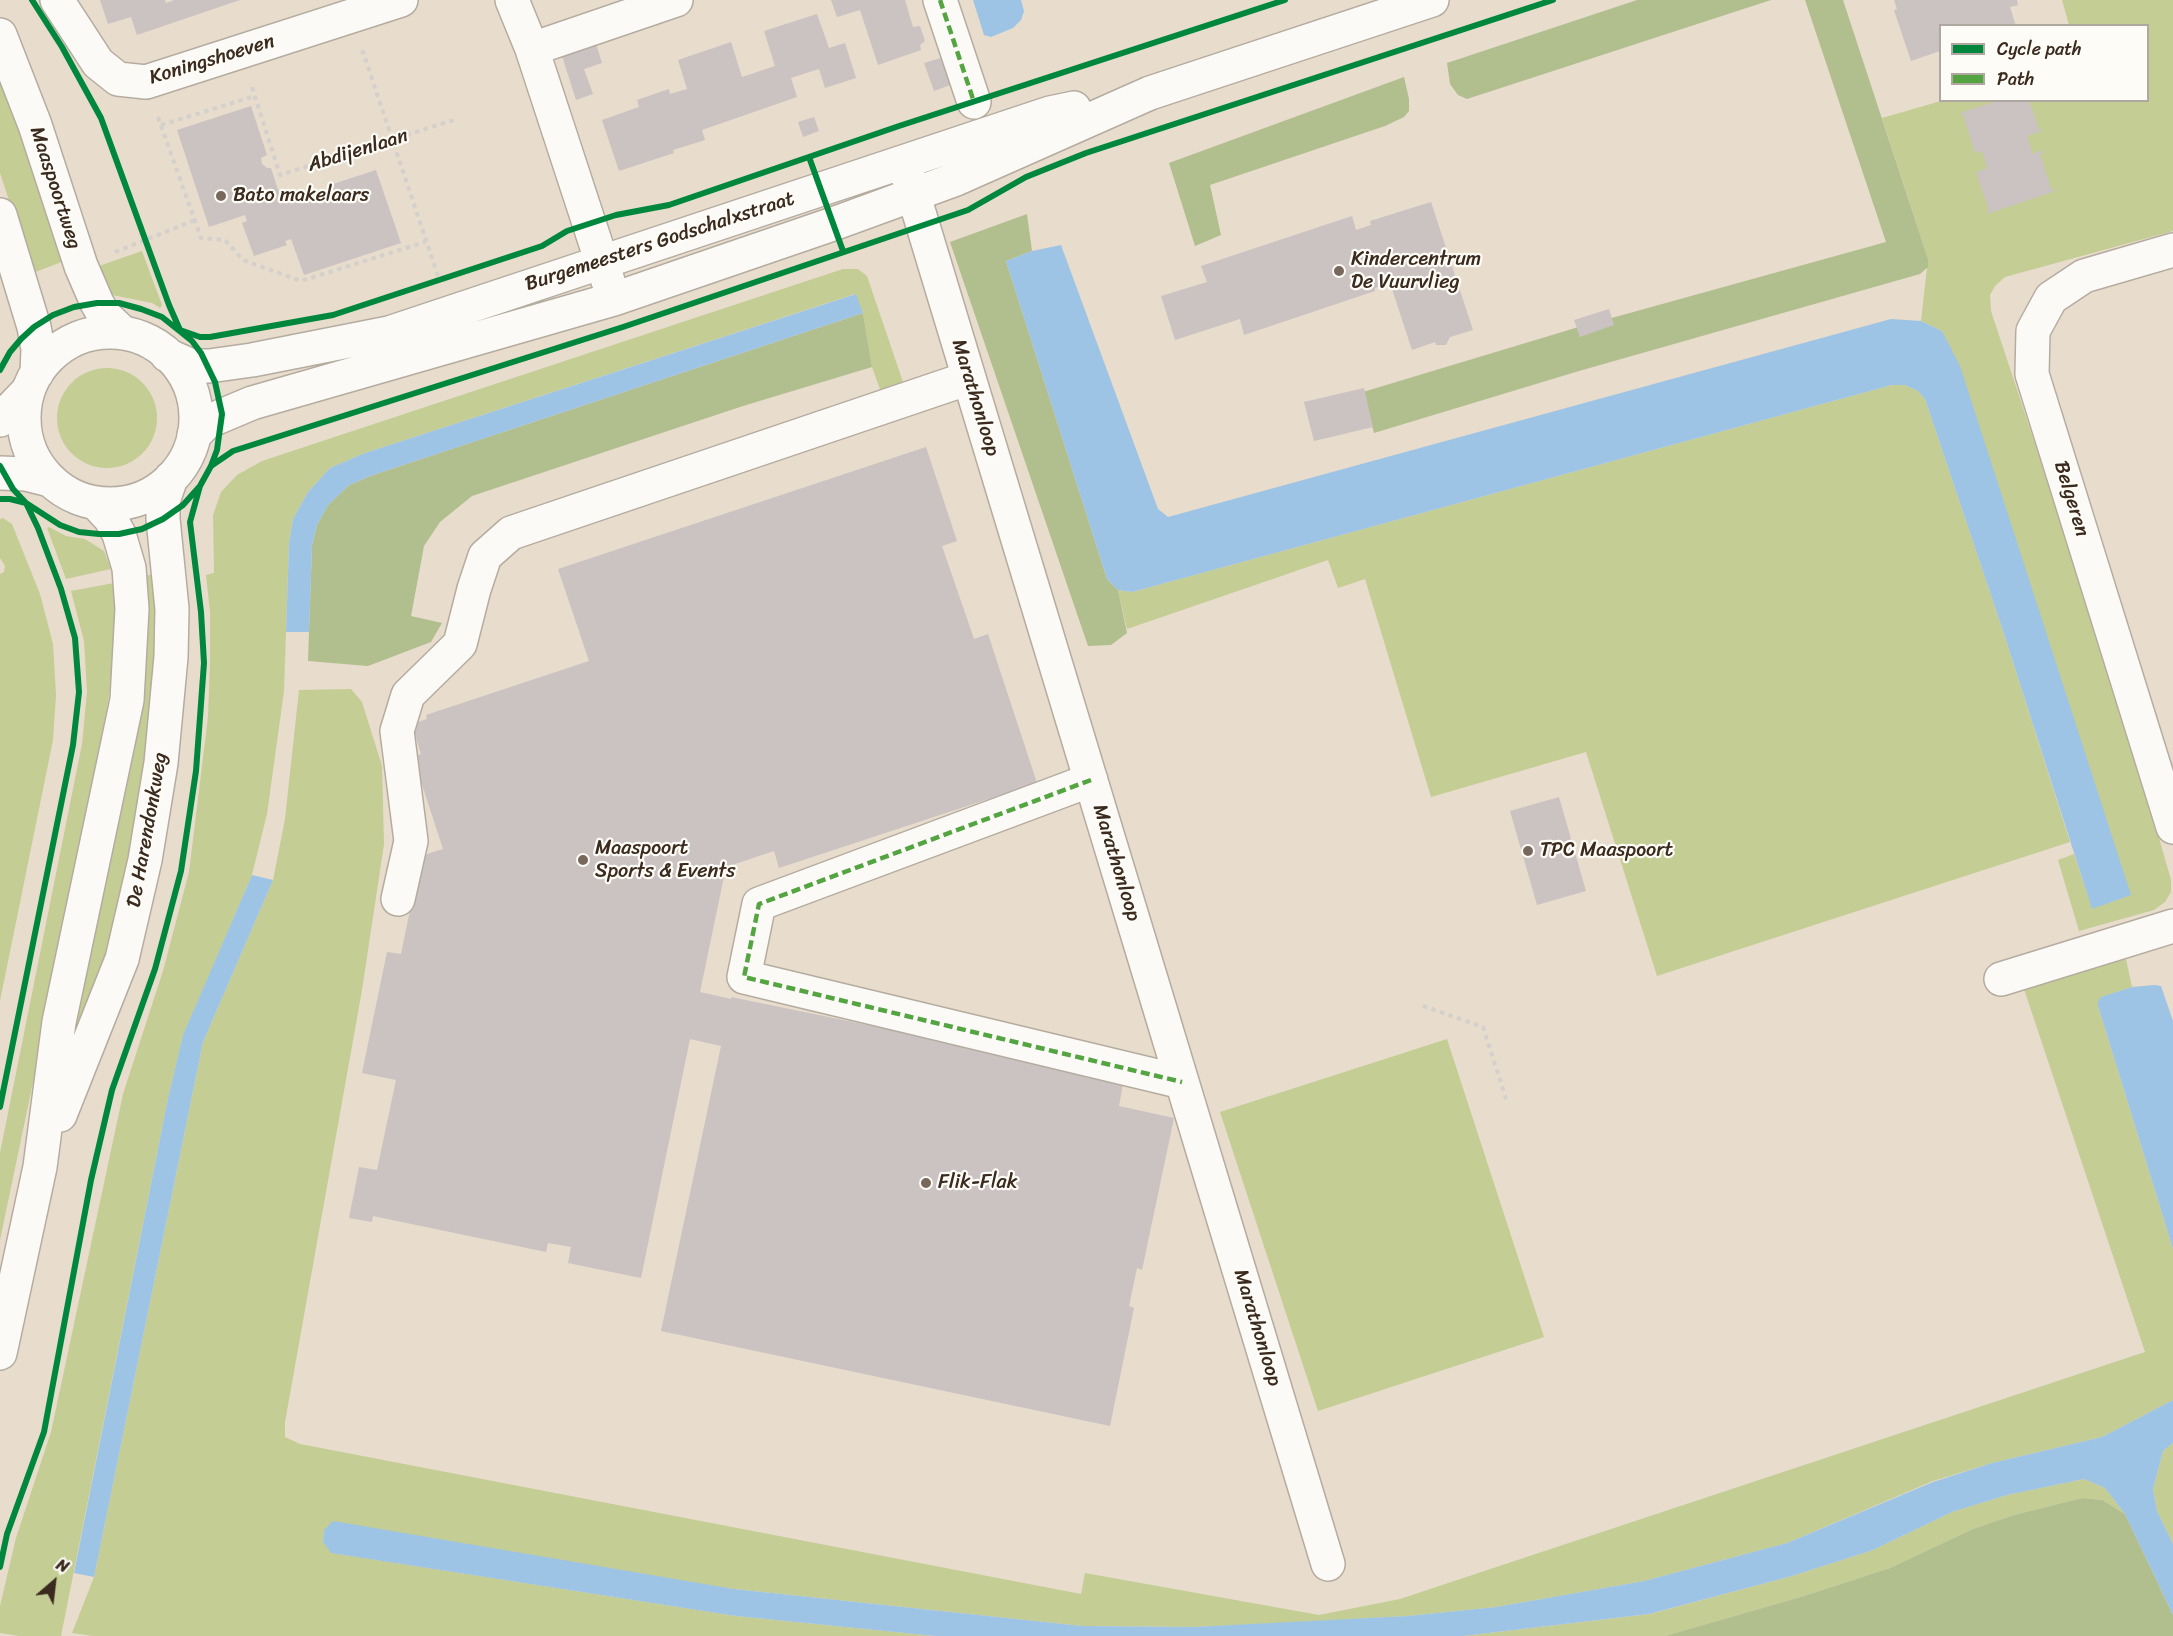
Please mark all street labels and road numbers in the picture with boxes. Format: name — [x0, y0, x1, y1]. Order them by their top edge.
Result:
street label: Koningshoeven — [146, 30, 278, 90]
street label: Maaspoortweg — [24, 124, 86, 252]
street label: Abdijenlaan — [305, 124, 411, 178]
street label: Burgemeesters Godschalxstraat — [522, 187, 798, 297]
street label: Marathonloop — [946, 337, 1004, 459]
street label: Belgeren — [2048, 458, 2094, 540]
street label: De Harendonkweg — [123, 751, 173, 909]
street label: Marathonloop — [1087, 802, 1145, 924]
street label: Marathonloop — [1228, 1267, 1286, 1389]

